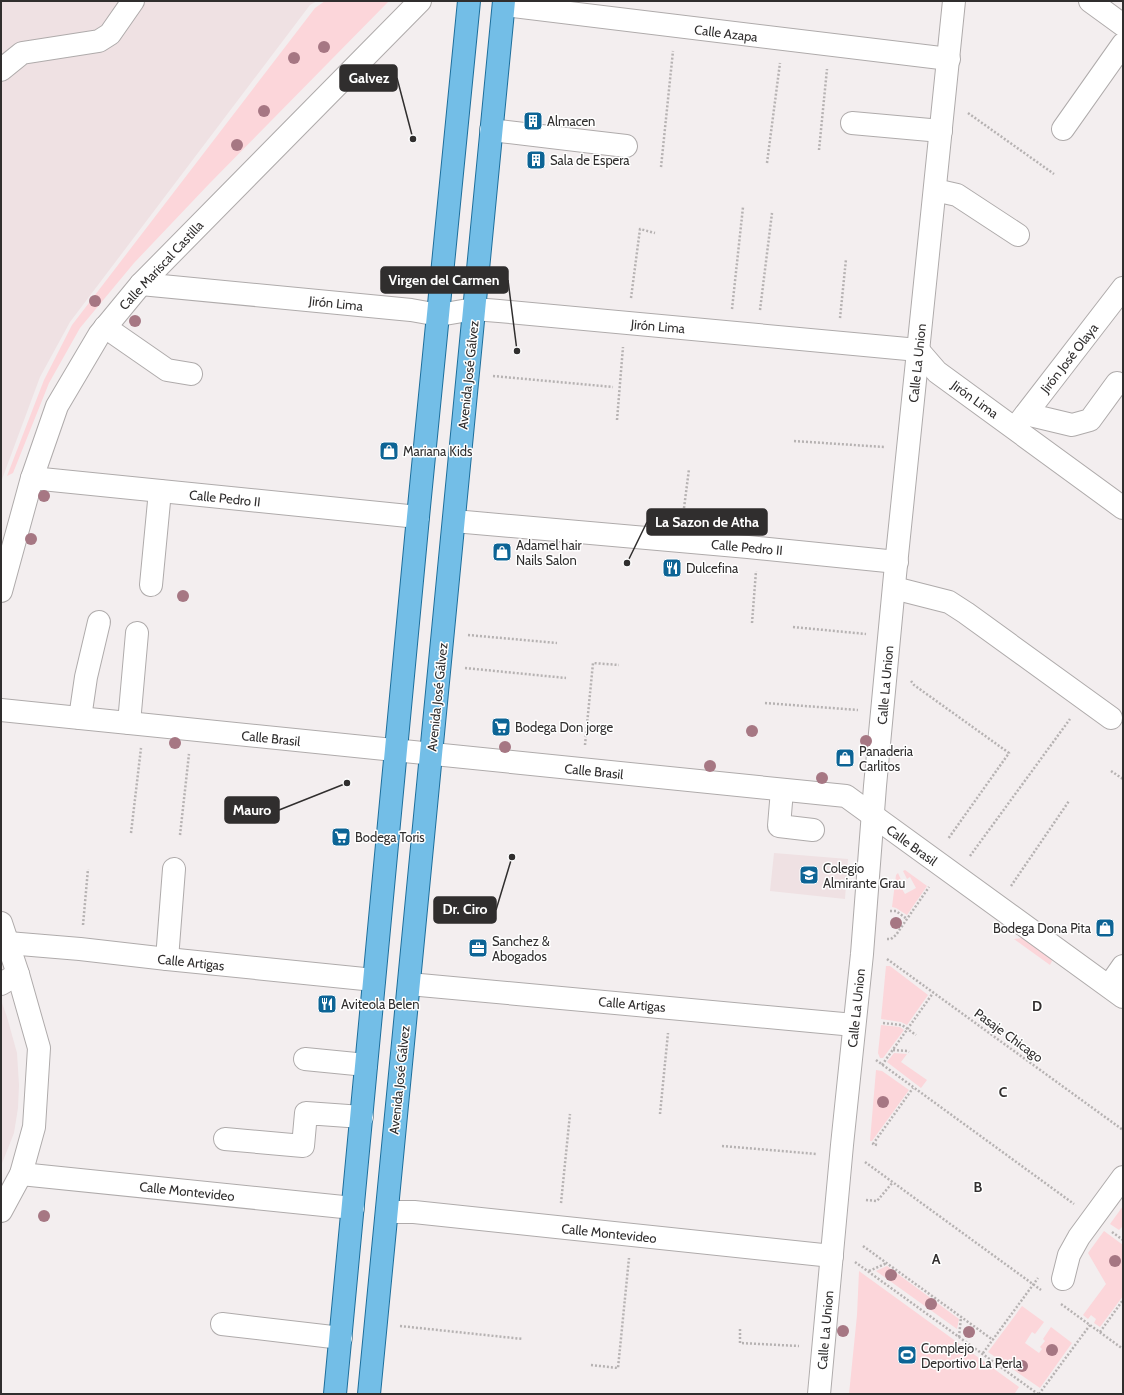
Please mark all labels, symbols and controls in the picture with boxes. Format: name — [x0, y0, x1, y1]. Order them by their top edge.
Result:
street label: Calle Azapa — [693, 21, 759, 45]
callout: Galvez — [340, 65, 397, 91]
text: Galvez — [349, 69, 390, 87]
building icon: Almacen — [522, 110, 544, 132]
place label: Almacen — [547, 113, 595, 129]
building icon: Sala de Espera — [525, 149, 547, 171]
place label: Sala de Espera — [550, 152, 630, 168]
street label: Calle Mariscal Castilla — [116, 217, 207, 313]
callout: Virgen del Carmen — [381, 267, 508, 293]
text: Virgen del Carmen — [389, 271, 499, 289]
street label: Jirón Lima — [307, 292, 365, 314]
street label: Jirón Lima — [629, 316, 686, 336]
street label: Jirón José Olaya — [1036, 319, 1102, 397]
street label: Avenida José Gálvez — [454, 320, 482, 430]
street label: Calle La Union — [905, 323, 929, 403]
street label: Jirón Lima — [948, 376, 1002, 422]
shop icon: Mariana Kids — [378, 440, 400, 462]
place label: Mariana Kids — [403, 443, 473, 459]
street label: Calle Pedro II — [189, 486, 261, 510]
callout: La Sazon de Atha — [647, 509, 767, 535]
text: La Sazon de Atha — [655, 513, 759, 531]
street label: Calle Pedro II — [711, 536, 783, 558]
place label: Adamel hair Nails Salon — [516, 537, 582, 568]
shop icon: Adamel hair Nails Salon — [491, 541, 513, 563]
restaurant icon: Dulcefina — [661, 557, 683, 579]
place label: Dulcefina — [686, 560, 739, 576]
street label: Avenida José Gálvez — [423, 642, 451, 752]
street label: Calle La Union — [874, 645, 896, 725]
supermarket icon: Bodega Don jorge — [490, 716, 512, 738]
place label: Bodega Don jorge — [515, 719, 614, 736]
street label: Calle Brasil — [241, 727, 301, 749]
place label: Panaderia Carlitos — [859, 743, 914, 774]
shop icon: Panaderia Carlitos — [834, 747, 856, 769]
street label: Calle Brasil — [564, 760, 624, 782]
callout: Mauro — [225, 797, 279, 823]
text: Mauro — [233, 801, 271, 819]
street label: Calle Brasil — [883, 821, 941, 869]
supermarket icon: Bodega Toris — [330, 826, 352, 848]
place label: Bodega Toris — [355, 829, 425, 845]
place label: Colegio Almirante Grau — [823, 860, 905, 891]
school or university icon: Colegio Almirante Grau — [798, 864, 820, 886]
callout: Dr. Ciro — [434, 897, 496, 923]
text: Dr. Ciro — [442, 900, 488, 918]
shop icon: Bodega Dona Pita — [1094, 917, 1116, 939]
place label: Bodega Dona Pita — [993, 920, 1092, 936]
place label: Sanchez & Abogados — [492, 933, 550, 964]
office icon: Sanchez & Abogados — [467, 937, 489, 959]
street label: Calle Artigas — [157, 951, 226, 974]
street label: Calle La Union — [844, 968, 868, 1048]
restaurant icon: Aviteola Belen — [316, 993, 338, 1015]
street label: Calle Artigas — [598, 993, 667, 1015]
place label: Aviteola Belen — [341, 996, 419, 1012]
district label: D — [1032, 997, 1042, 1015]
street label: Pasaje Chicago — [971, 1005, 1046, 1066]
street label: Avenida José Gálvez — [385, 1025, 413, 1135]
district label: C — [999, 1083, 1008, 1101]
street label: Calle Montevideo — [139, 1178, 235, 1204]
district label: B — [974, 1178, 983, 1196]
street label: Calle Montevideo — [561, 1220, 657, 1246]
district label: A — [932, 1250, 941, 1268]
street label: Calle La Union — [814, 1290, 836, 1370]
place label: Complejo Deportivo La Perla — [921, 1340, 1023, 1371]
sports icon: Complejo Deportivo La Perla — [896, 1344, 918, 1366]

